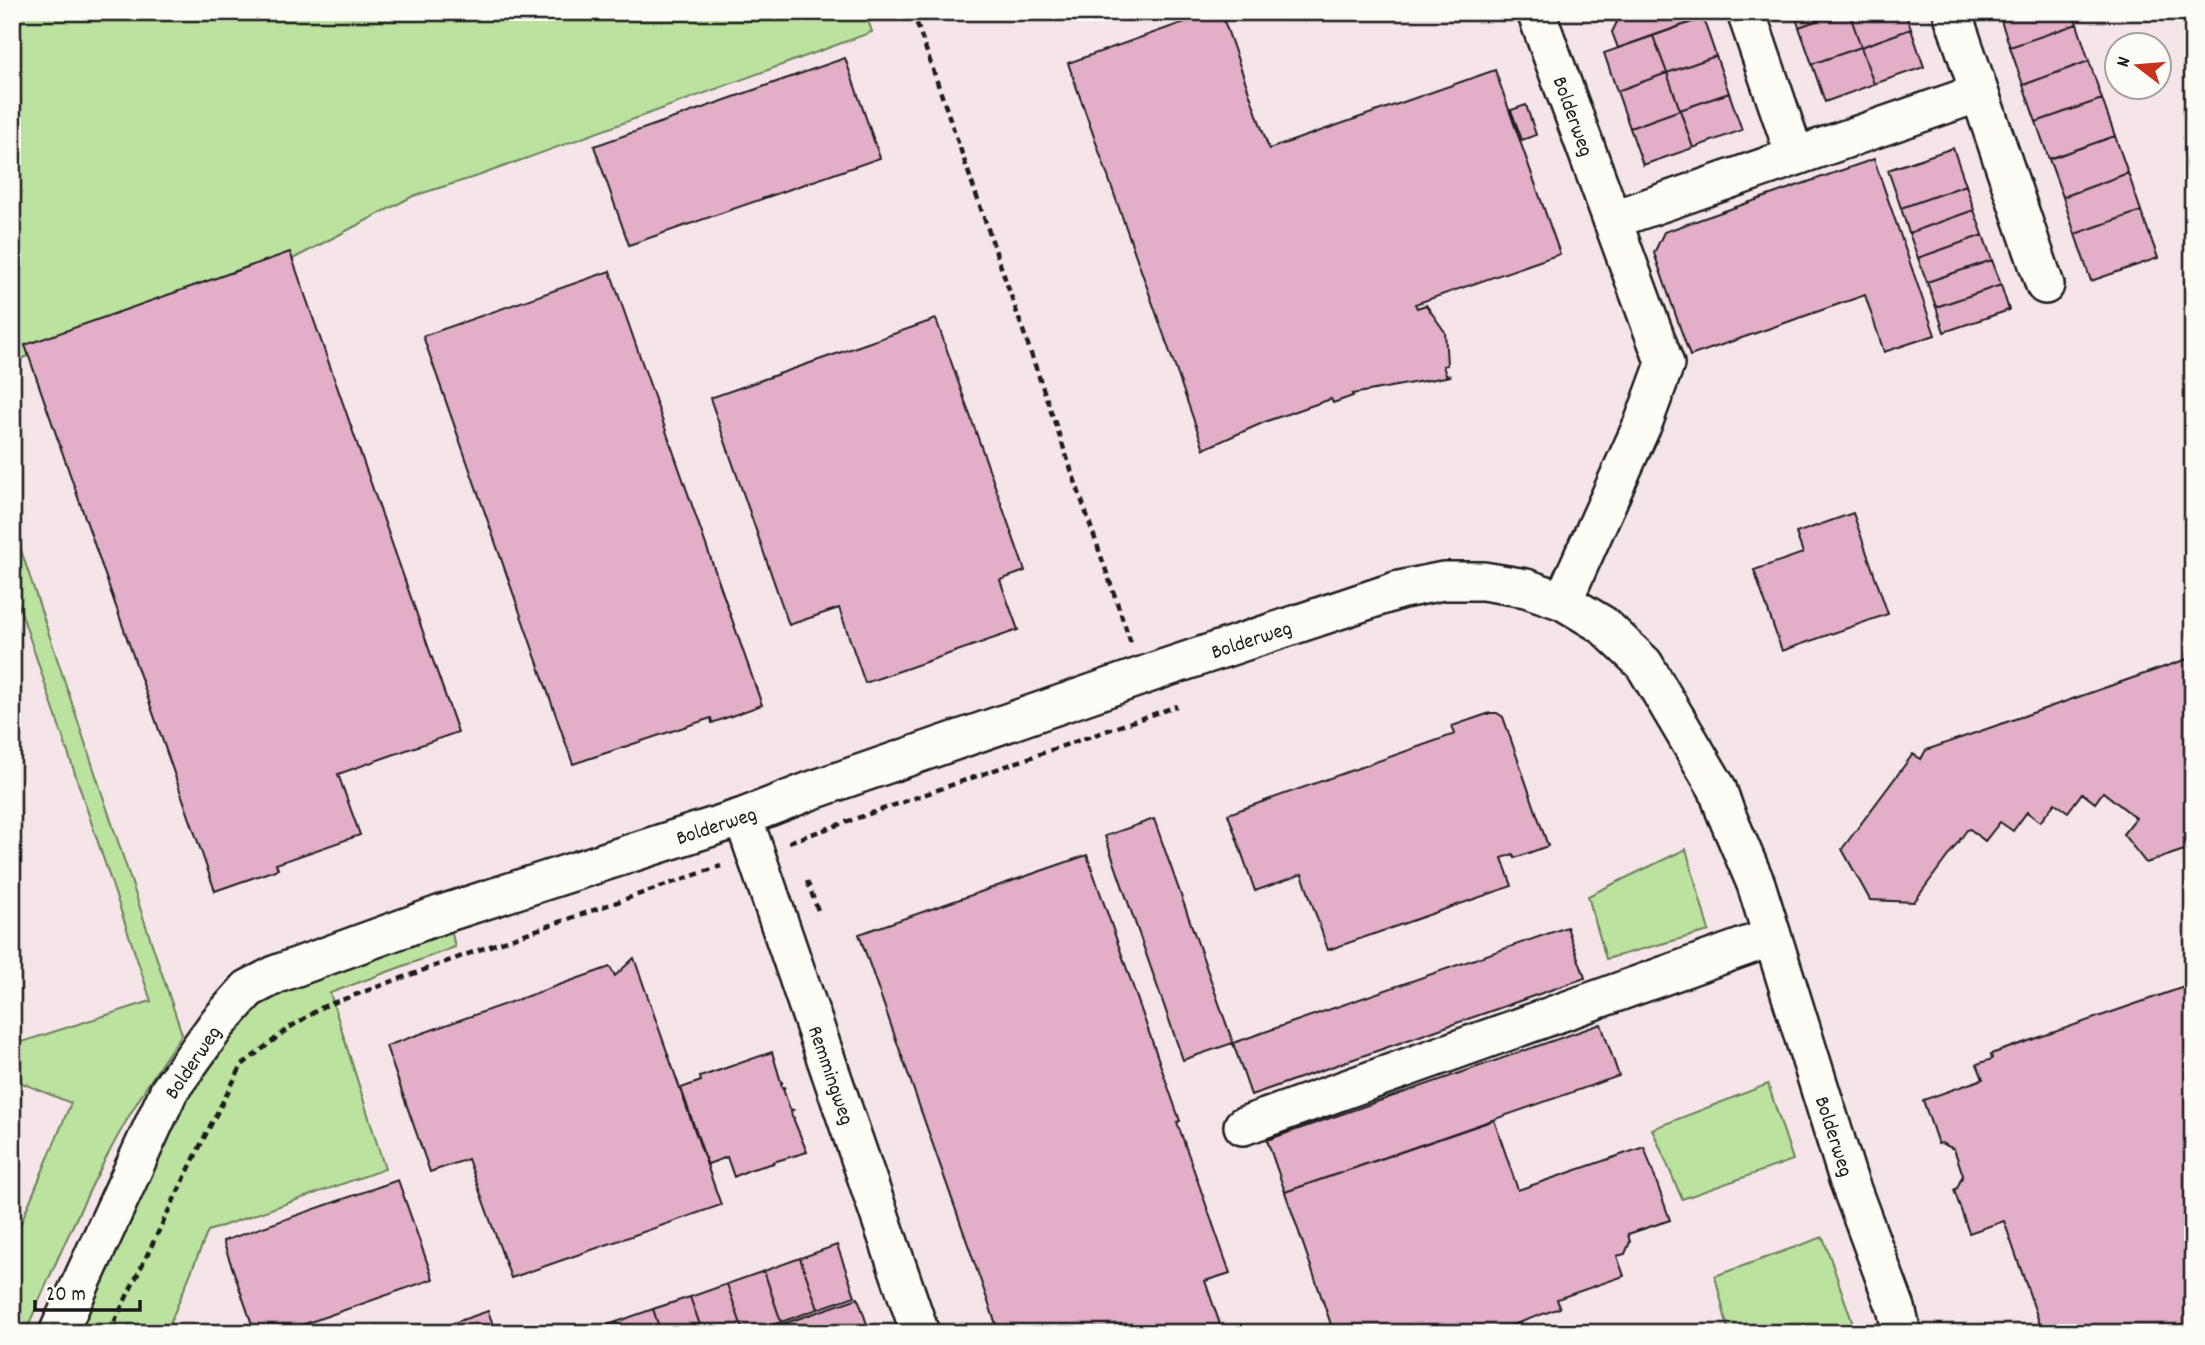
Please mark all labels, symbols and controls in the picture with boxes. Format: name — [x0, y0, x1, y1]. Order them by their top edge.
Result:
north arrow — [2104, 32, 2174, 102]
text: N — [2111, 54, 2139, 71]
street label: Bolderweg — [1543, 73, 1599, 161]
street label: Bolderweg — [1208, 615, 1296, 669]
street label: Bolderweg — [673, 801, 761, 855]
street label: Bolderweg — [159, 1021, 230, 1107]
street label: Remmingweg — [798, 1022, 860, 1130]
street label: Bolderweg — [1805, 1093, 1859, 1181]
scale bar — [35, 1268, 140, 1312]
text: 20 m — [46, 1281, 86, 1311]

